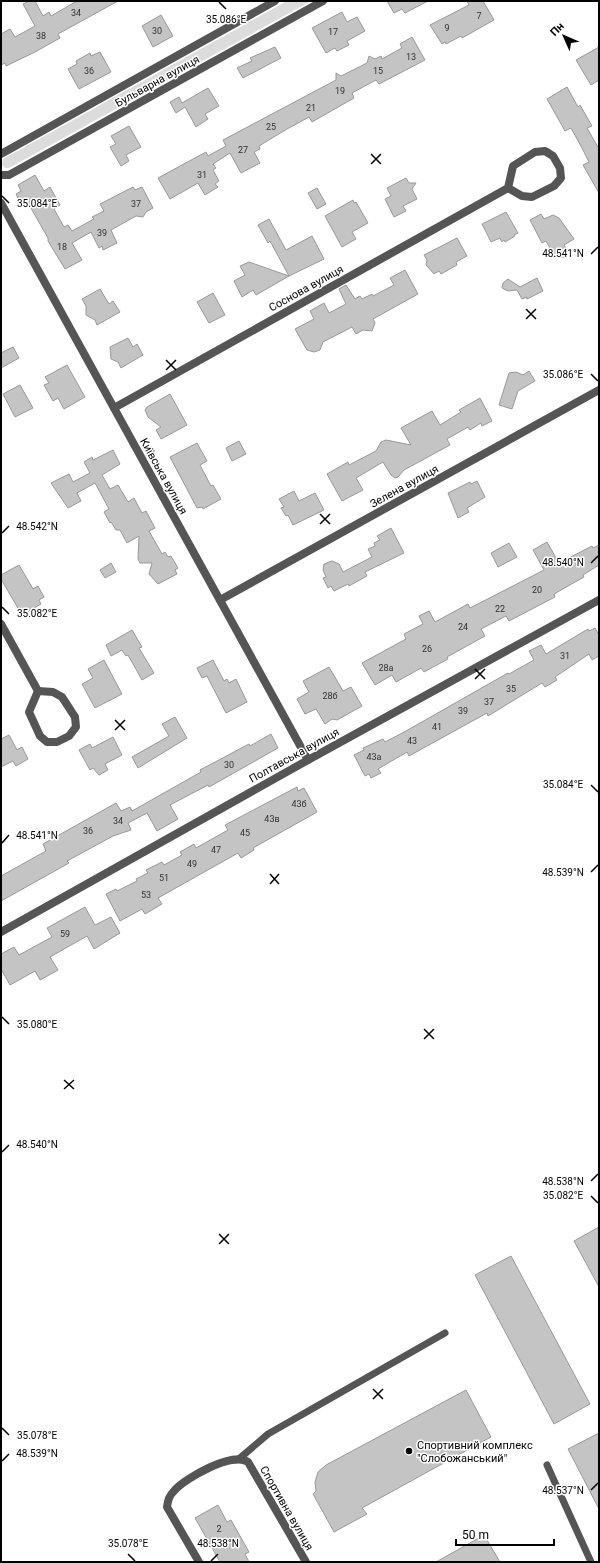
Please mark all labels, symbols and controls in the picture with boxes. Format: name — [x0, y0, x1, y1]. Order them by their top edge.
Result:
house number: 34 — [71, 8, 81, 18]
house number: 7 — [476, 11, 482, 21]
text: 35.086°E — [206, 14, 246, 25]
north arrow — [544, 16, 584, 56]
text: Пн — [548, 20, 567, 39]
house number: 9 — [444, 23, 450, 33]
house number: 30 — [152, 26, 162, 36]
house number: 17 — [328, 27, 338, 37]
house number: 38 — [36, 31, 46, 41]
house number: 13 — [406, 52, 416, 62]
street label: Бульварна вулиця — [113, 53, 202, 110]
house number: 36 — [84, 66, 94, 76]
house number: 15 — [373, 66, 383, 76]
house number: 19 — [335, 86, 345, 96]
house number: 21 — [306, 103, 316, 113]
house number: 25 — [266, 122, 276, 132]
house number: 27 — [238, 145, 248, 155]
house number: 31 — [197, 170, 207, 180]
text: 35.084°E — [17, 198, 57, 209]
house number: 37 — [131, 199, 141, 209]
house number: 39 — [97, 228, 107, 238]
house number: 18 — [57, 242, 67, 252]
text: 48.541°N — [542, 248, 584, 259]
street label: Соснова вулиця — [267, 263, 346, 314]
text: 35.086°E — [543, 369, 583, 380]
street label: Київська вулиця — [137, 436, 190, 517]
street label: Зелена вулиця — [368, 462, 441, 511]
text: 48.542°N — [16, 521, 58, 532]
text: 48.540°N — [542, 557, 584, 568]
house number: 20 — [532, 585, 542, 595]
house number: 22 — [495, 604, 505, 614]
text: 35.082°E — [17, 608, 57, 619]
house number: 24 — [458, 622, 468, 632]
house number: 26 — [422, 644, 432, 654]
house number: 31 — [560, 651, 570, 661]
house number: 28а — [378, 663, 394, 673]
house number: 35 — [506, 684, 516, 694]
house number: 28б — [322, 691, 338, 701]
house number: 37 — [484, 697, 494, 707]
house number: 39 — [458, 706, 468, 716]
house number: 41 — [432, 722, 442, 732]
street label: Полтавська вулиця — [247, 725, 341, 786]
house number: 43 — [407, 736, 417, 746]
house number: 43а — [366, 752, 382, 762]
house number: 30 — [224, 760, 234, 770]
text: 35.084°E — [543, 779, 583, 790]
house number: 43б — [291, 799, 307, 809]
house number: 43в — [264, 814, 280, 824]
house number: 34 — [113, 816, 123, 826]
house number: 36 — [83, 826, 93, 836]
house number: 45 — [240, 828, 250, 838]
text: 48.541°N — [16, 830, 58, 841]
house number: 47 — [211, 845, 221, 855]
house number: 49 — [187, 859, 197, 869]
text: 48.539°N — [542, 867, 584, 878]
house number: 51 — [159, 873, 169, 883]
house number: 53 — [141, 890, 151, 900]
house number: 59 — [60, 929, 70, 939]
text: 35.080°E — [17, 1019, 57, 1030]
text: 48.540°N — [16, 1139, 58, 1150]
text: 48.538°N — [542, 1176, 584, 1187]
text: 35.082°E — [543, 1190, 583, 1201]
text: 35.078°E — [17, 1430, 57, 1441]
place label: Спортивний комплекс "Слобожанський" — [417, 1439, 533, 1465]
marker: Спортивний комплекс "Слобожанський" — [404, 1446, 414, 1456]
text: 48.539°N — [16, 1448, 58, 1459]
street label: Спортивна вулиця — [257, 1464, 316, 1553]
text: 48.537°N — [542, 1485, 584, 1496]
scale bar — [456, 1521, 554, 1547]
house number: 2 — [216, 1524, 222, 1534]
text: 50 m — [462, 1528, 489, 1542]
text: 35.078°E — [108, 1538, 148, 1549]
text: 48.538°N — [197, 1538, 239, 1549]

